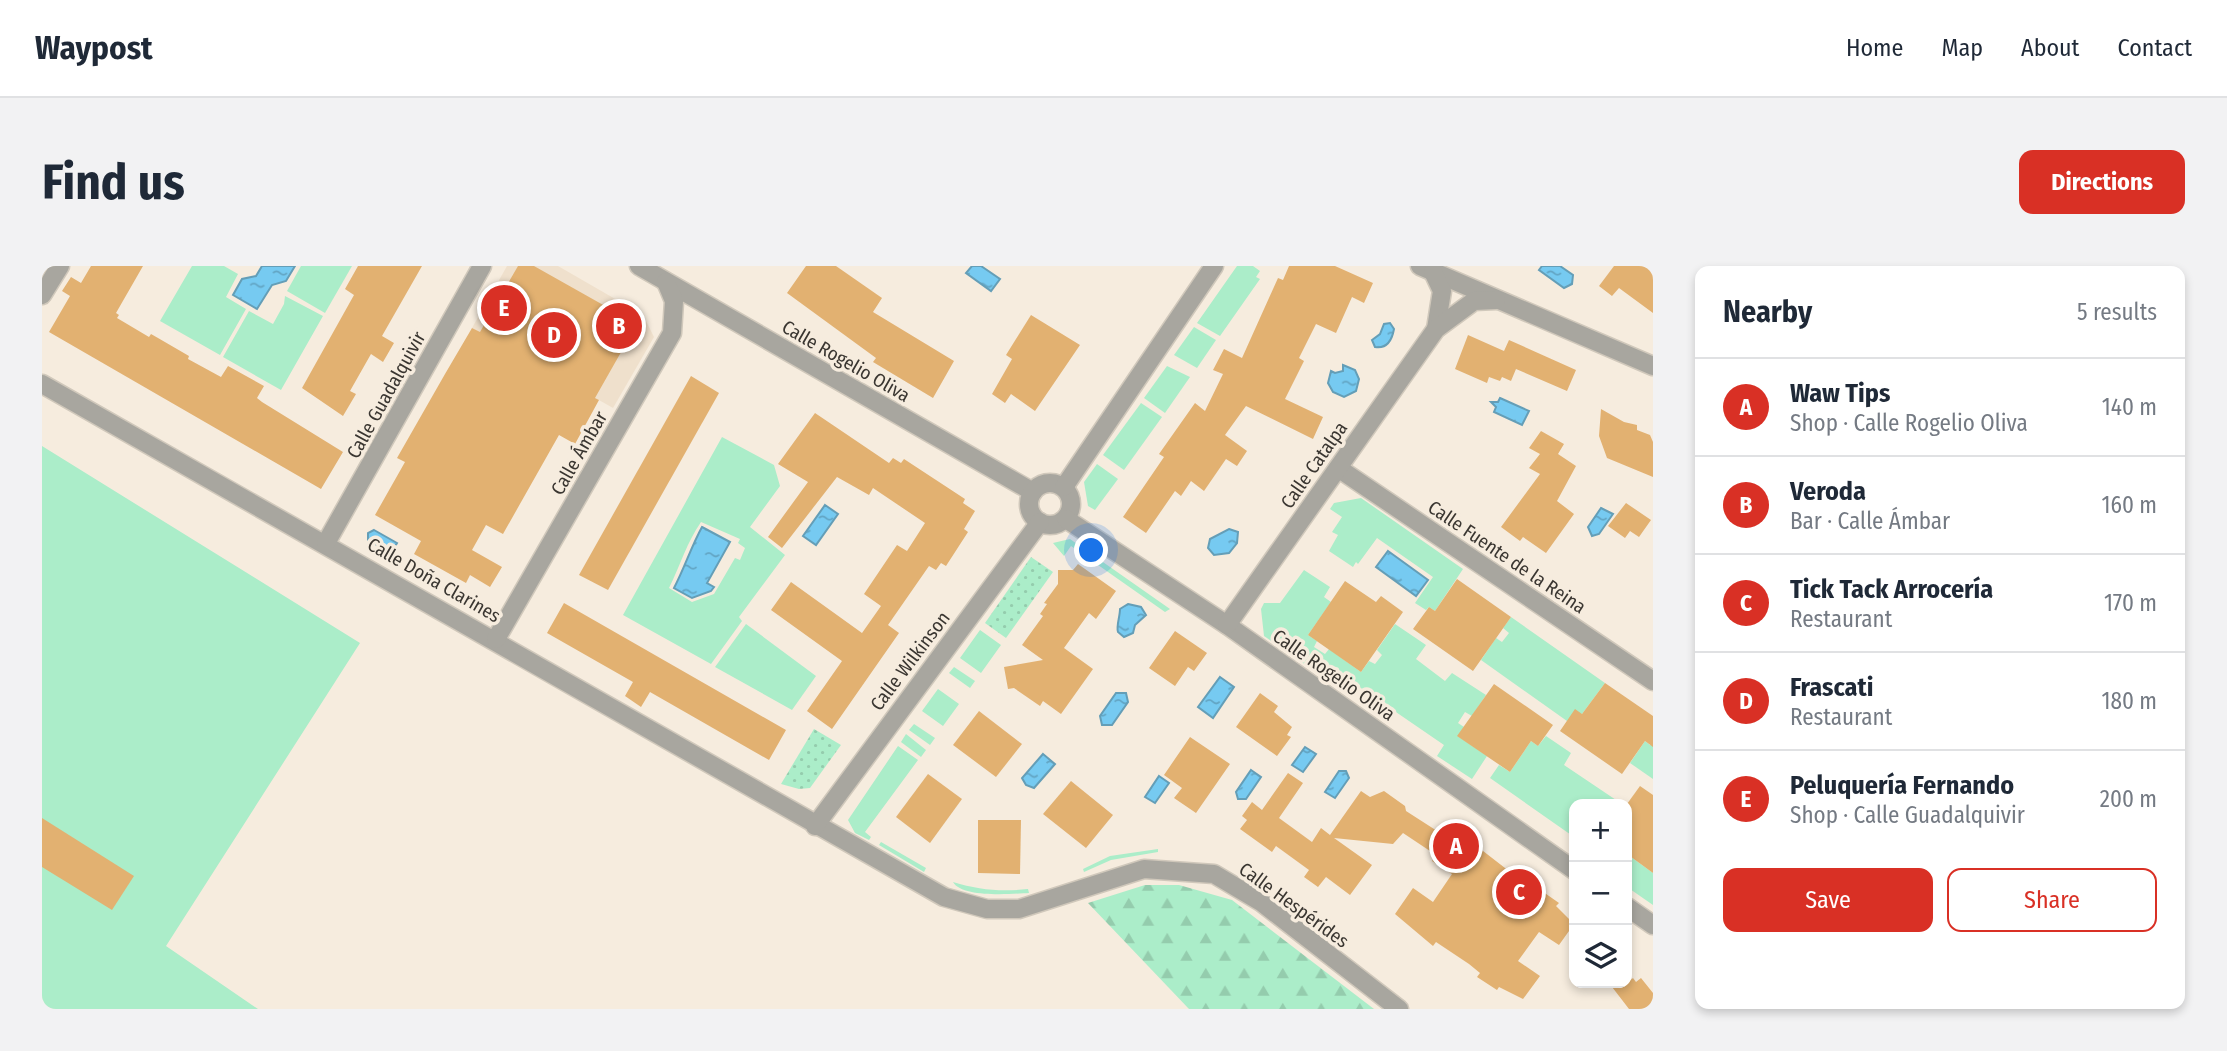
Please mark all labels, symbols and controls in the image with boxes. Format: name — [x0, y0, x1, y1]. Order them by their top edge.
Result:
text: Waypost — [35, 28, 153, 68]
text: Home — [1846, 34, 1903, 62]
text: Map — [1941, 34, 1983, 62]
text: About — [2021, 34, 2079, 62]
text: Contact — [2117, 34, 2192, 62]
button: Directions — [2019, 150, 2185, 214]
text: Find us — [42, 153, 185, 212]
pin: E — [481, 282, 527, 334]
text: Nearby — [1723, 294, 1812, 330]
text: 5 results — [2077, 298, 2157, 326]
pin: B — [596, 300, 642, 352]
pin: D — [531, 309, 577, 361]
street label: Calle Rogelio Oliva — [778, 315, 914, 407]
street label: Calle Guadalquivir — [342, 327, 431, 462]
text: Waw Tips — [1790, 378, 1890, 409]
text: A — [1740, 393, 1752, 421]
text: 140 m — [2102, 393, 2157, 421]
street label: Calle Ámbar — [546, 407, 612, 499]
text: Shop · Calle Rogelio Oliva — [1790, 409, 2028, 437]
street label: Calle Catalpa — [1276, 417, 1352, 513]
text: Veroda — [1790, 476, 1866, 507]
text: B — [1740, 491, 1752, 519]
text: 160 m — [2102, 491, 2157, 519]
street label: Calle Fuente de la Reina — [1424, 496, 1590, 618]
text: Bar · Calle Ámbar — [1790, 507, 1950, 535]
street label: Calle Doña Clarines — [363, 533, 505, 627]
your location — [1074, 533, 1108, 567]
text: Tick Tack Arrocería — [1790, 574, 1993, 605]
text: C — [1740, 589, 1752, 617]
text: 170 m — [2104, 589, 2157, 617]
text: Restaurant — [1790, 605, 1892, 633]
street label: Calle Wilkinson — [865, 607, 955, 715]
street label: Calle Rogelio Oliva — [1268, 624, 1400, 726]
text: Frascati — [1790, 672, 1873, 703]
text: D — [1739, 687, 1753, 715]
text: 180 m — [2101, 687, 2157, 715]
text: Restaurant — [1790, 703, 1892, 731]
text: Peluquería Fernando — [1790, 770, 2014, 801]
text: E — [1741, 785, 1751, 813]
text: 200 m — [2100, 785, 2157, 813]
map controls — [1569, 799, 1632, 988]
button: + — [1569, 799, 1632, 862]
text: Shop · Calle Guadalquivir — [1790, 801, 2025, 829]
pin: A — [1433, 820, 1479, 872]
street label: Calle Hespérides — [1235, 857, 1353, 953]
button: − — [1569, 862, 1632, 925]
pin: C — [1496, 866, 1542, 918]
button: Save — [1723, 868, 1933, 932]
button: Share — [1947, 868, 2157, 932]
button: layers — [1569, 925, 1632, 988]

